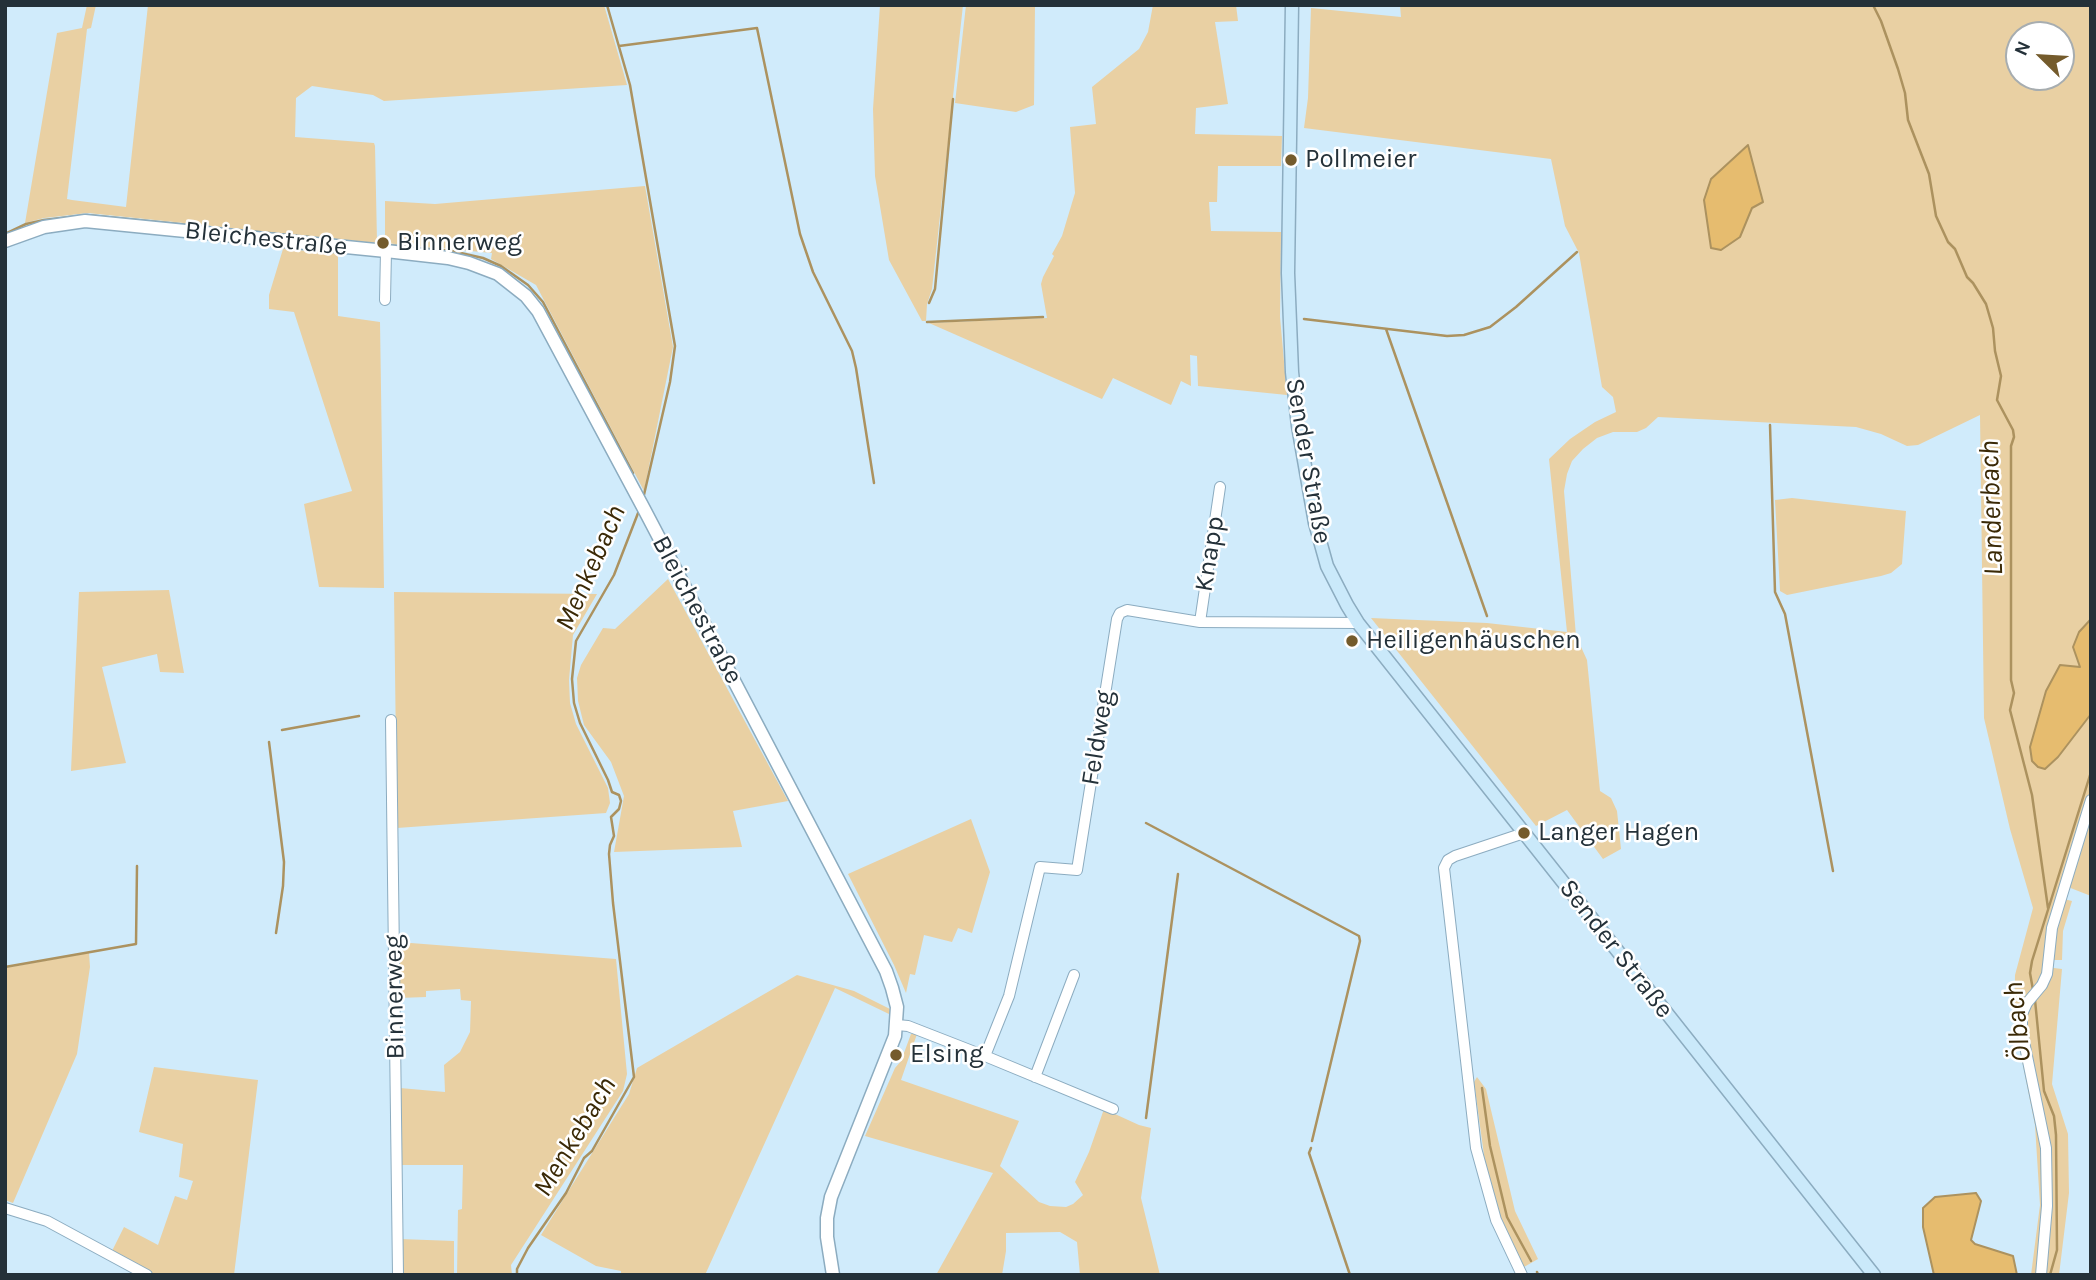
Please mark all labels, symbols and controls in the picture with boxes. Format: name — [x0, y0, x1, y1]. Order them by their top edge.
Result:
north arrow — [2005, 21, 2075, 91]
text: N — [2010, 38, 2035, 59]
place label: Pollmeier — [1305, 144, 1416, 176]
marker: Pollmeier — [1283, 152, 1299, 168]
street label: Bleichestraße — [183, 215, 349, 263]
place label: Binnerweg — [397, 227, 522, 259]
marker: Binnerweg — [375, 235, 391, 251]
street label: Sender Straße — [1278, 376, 1338, 546]
water label: Landerbach — [1973, 440, 2011, 576]
water label: Menkebach — [548, 500, 634, 636]
street label: Knapp — [1189, 514, 1231, 594]
street label: Bleichestraße — [645, 531, 749, 689]
place label: Heiligenhäuschen — [1366, 625, 1581, 657]
marker: Heiligenhäuschen — [1344, 633, 1360, 649]
street label: Feldweg — [1075, 688, 1121, 788]
place label: Langer Hagen — [1538, 817, 1699, 849]
marker: Langer Hagen — [1516, 825, 1532, 841]
street label: Sender Straße — [1552, 873, 1680, 1025]
street label: Binnerweg — [378, 934, 412, 1060]
water label: Ölbach — [1997, 980, 2039, 1064]
place label: Elsing — [910, 1039, 984, 1071]
marker: Elsing — [888, 1047, 904, 1063]
water label: Menkebach — [526, 1071, 624, 1203]

